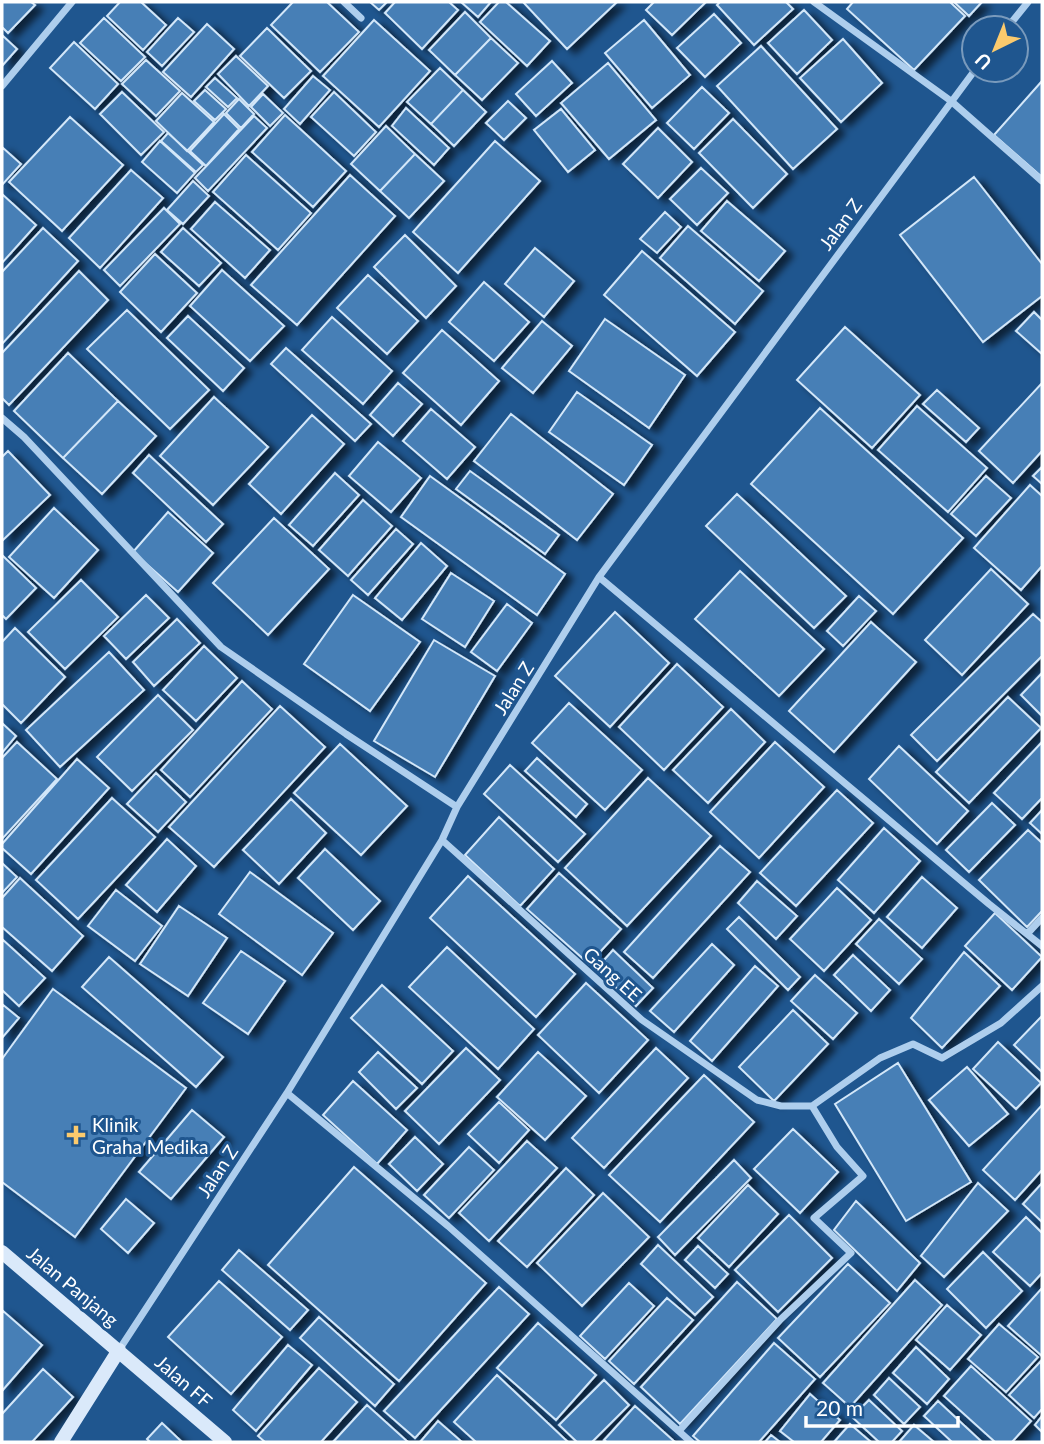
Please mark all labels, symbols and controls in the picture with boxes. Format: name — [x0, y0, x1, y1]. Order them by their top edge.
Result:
north arrow — [960, 14, 1030, 84]
text: U — [970, 49, 996, 75]
street label: Jalan Z — [814, 194, 866, 254]
street label: Jalan Z — [488, 657, 538, 719]
street label: Gang EE — [579, 942, 647, 1006]
place label: Klinik Graha Medika — [92, 1113, 209, 1158]
marker: Klinik Graha Medika — [66, 1125, 86, 1145]
street label: Jalan Z — [192, 1140, 242, 1202]
street label: Jalan Panjang — [23, 1241, 123, 1331]
street label: Jalan FF — [151, 1350, 217, 1412]
scale bar — [806, 1384, 958, 1428]
text: 20 m — [816, 1395, 863, 1420]

